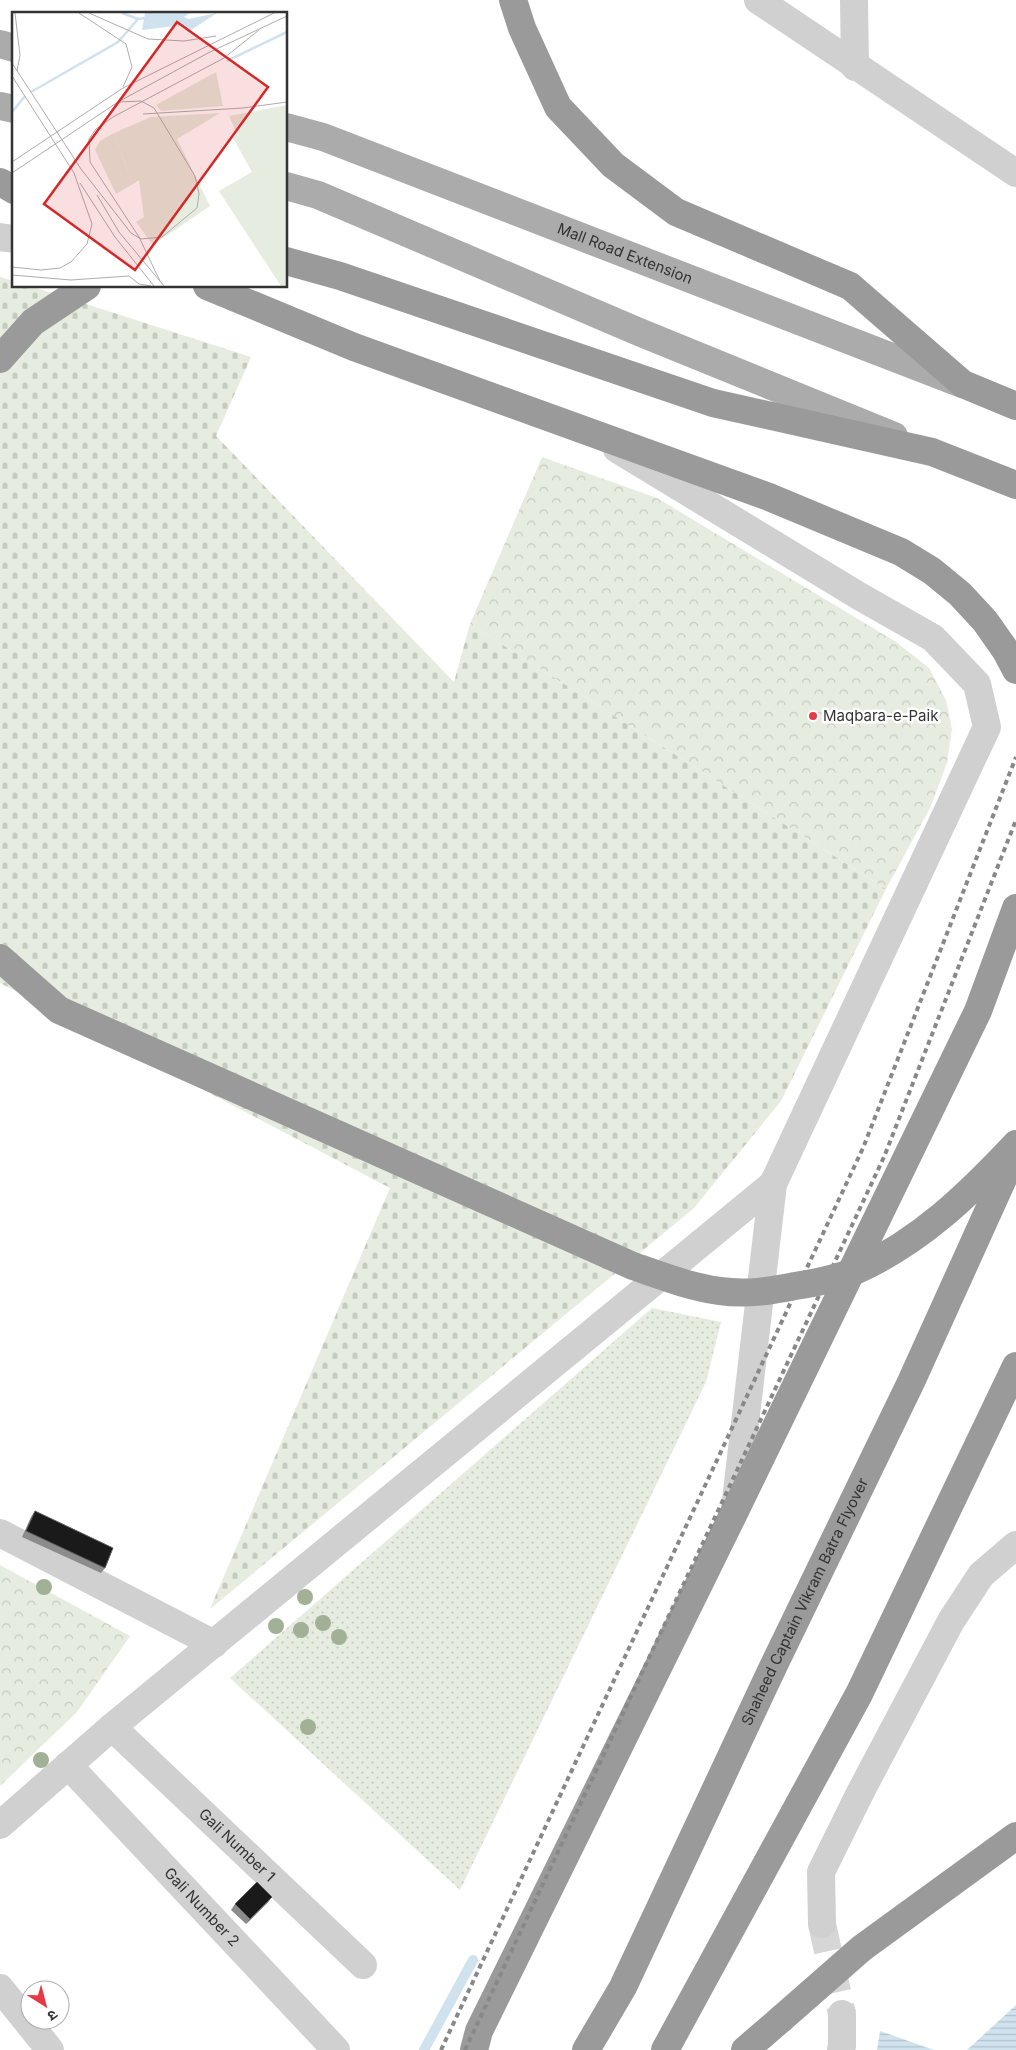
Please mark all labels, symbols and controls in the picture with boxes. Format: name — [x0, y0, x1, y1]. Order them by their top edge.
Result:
inset map — [12, 12, 288, 288]
street label: Mall Road Extension — [555, 219, 695, 288]
place label: Maqbara-e-Paik — [823, 706, 939, 725]
marker: Maqbara-e-Paik — [807, 710, 819, 722]
street label: Shaheed Captain Vikram Batra Flyover — [737, 1474, 872, 1729]
street label: Gali Number 1 — [195, 1804, 279, 1886]
street label: Gali Number 2 — [160, 1863, 244, 1950]
north arrow — [20, 1980, 70, 2030]
text: उ — [44, 2007, 61, 2026]

